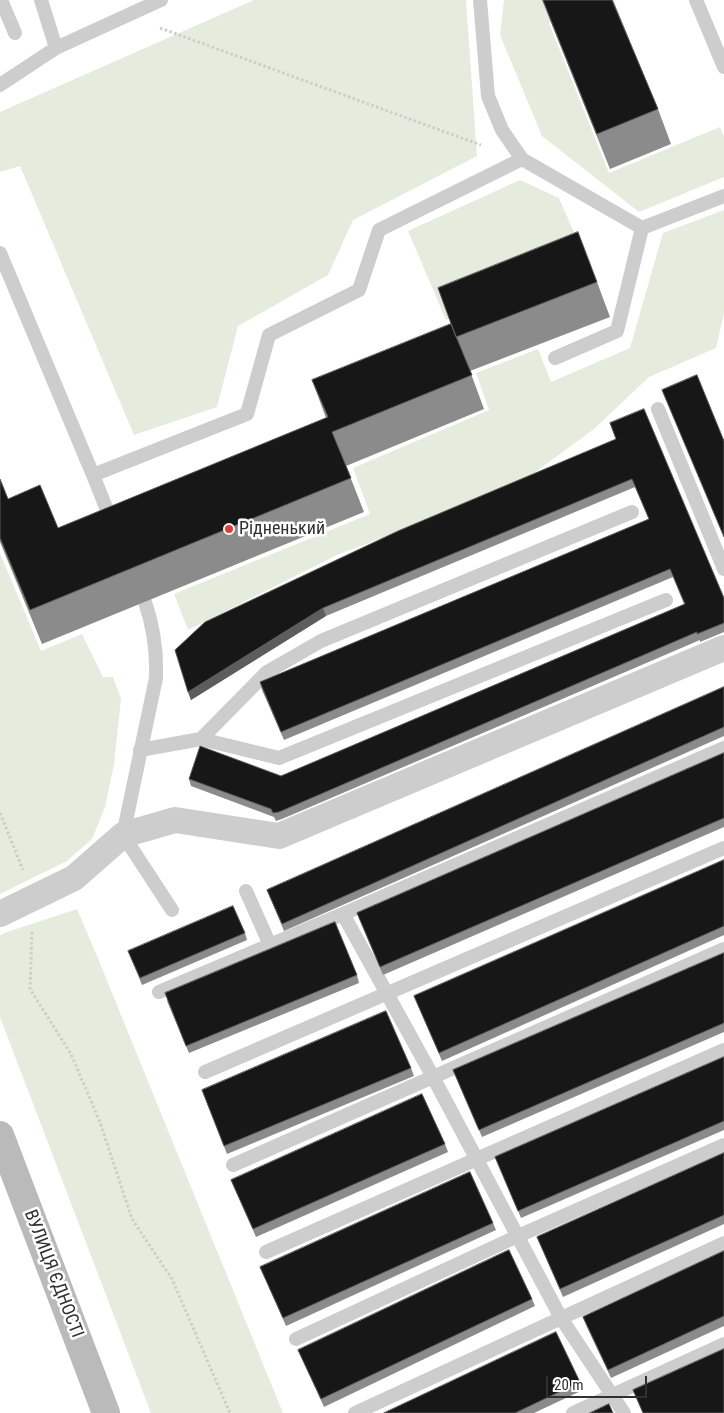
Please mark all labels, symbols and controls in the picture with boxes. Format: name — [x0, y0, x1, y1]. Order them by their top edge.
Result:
place label: Рідненький — [239, 518, 325, 540]
marker: Рідненький — [223, 523, 235, 535]
street label: ВУЛИЦЯ ЄДНОСТІ — [19, 1207, 87, 1341]
scale bar — [549, 1366, 650, 1398]
text: 20 m — [554, 1376, 584, 1394]

